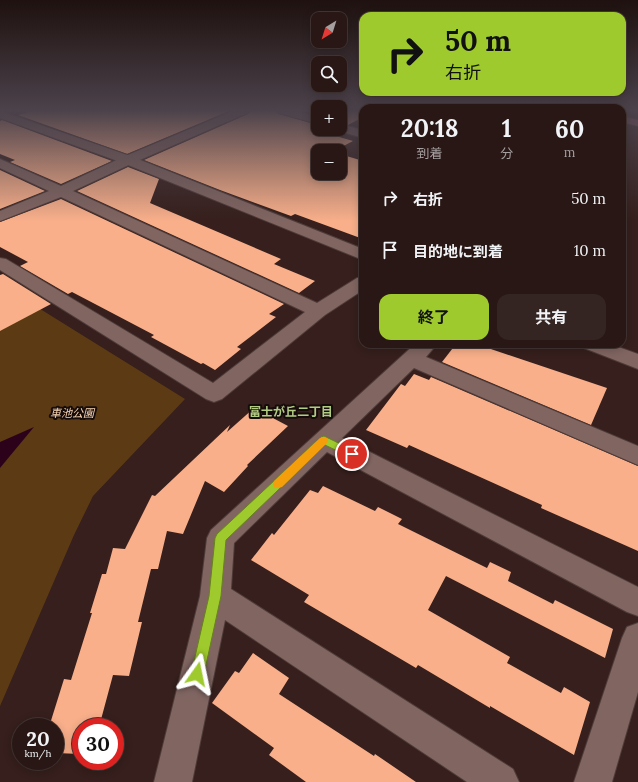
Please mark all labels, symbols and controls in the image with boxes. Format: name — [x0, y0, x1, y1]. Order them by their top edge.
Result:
north arrow — [311, 12, 347, 48]
map controls — [311, 12, 347, 180]
text: 50 m — [445, 23, 511, 59]
icon: right — [379, 28, 431, 80]
button: search — [311, 56, 347, 92]
text: 右折 — [445, 61, 481, 84]
button: + — [311, 100, 347, 136]
text: 20:18 — [401, 113, 458, 144]
text: 1 — [502, 113, 512, 144]
text: 60 — [555, 114, 584, 145]
button: − — [311, 144, 347, 180]
text: m — [564, 144, 575, 161]
text: 到着 — [417, 145, 443, 162]
text: 分 — [500, 145, 513, 162]
icon: right — [379, 187, 401, 209]
text: 50 m — [571, 189, 606, 208]
text: 右折 — [413, 190, 443, 209]
icon: arrive — [379, 239, 401, 261]
text: 10 m — [574, 241, 606, 260]
text: 目的地に到着 — [413, 242, 503, 261]
button: 終了 — [379, 294, 489, 340]
button: 共有 — [497, 294, 606, 340]
district label: 富士が丘二丁目 — [249, 404, 333, 419]
park label: 車池公園 — [50, 406, 96, 420]
pin — [335, 437, 369, 471]
icon: arrive — [341, 443, 363, 465]
position arrow — [176, 653, 218, 695]
speed limit sign: 30 — [72, 718, 124, 770]
text: 20 — [26, 726, 50, 751]
text: km/h — [24, 747, 52, 760]

